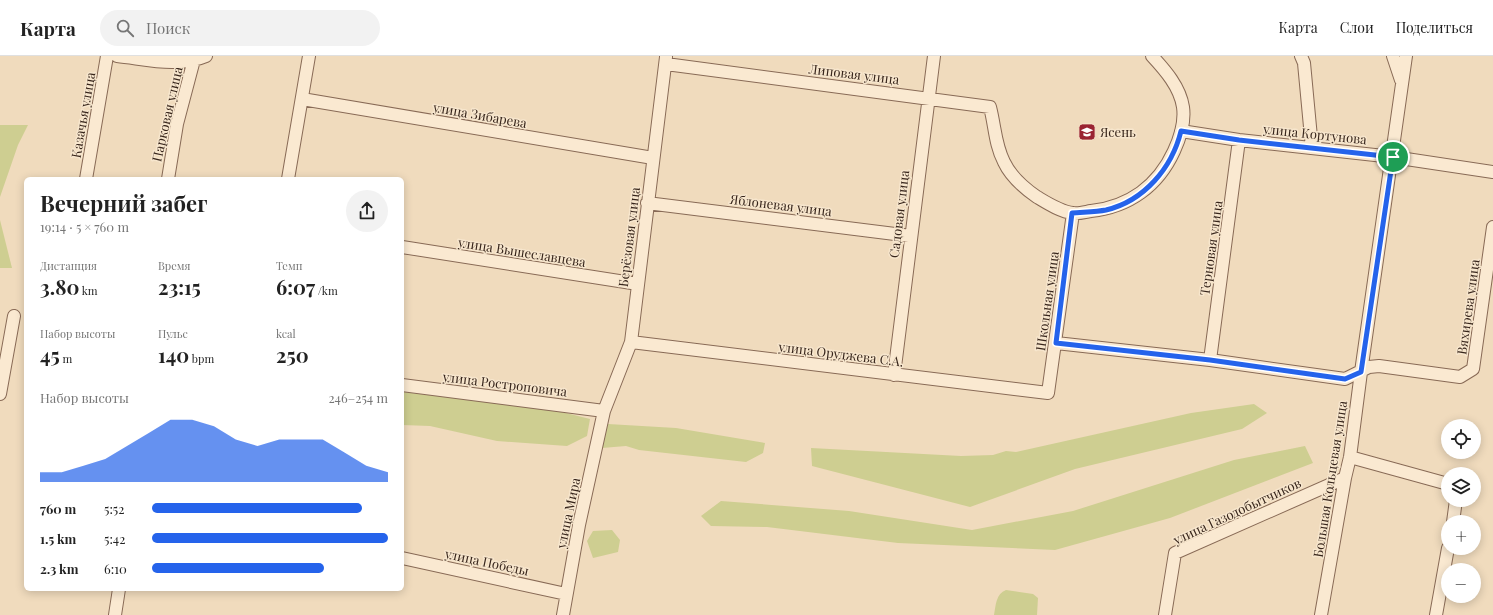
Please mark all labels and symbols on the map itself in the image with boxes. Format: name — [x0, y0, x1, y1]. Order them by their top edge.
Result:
street label: Липовая улица — [807, 59, 901, 88]
street label: Парковая улица — [147, 64, 186, 163]
street label: Казачья улица — [67, 70, 99, 159]
street label: улица Зибарева — [431, 98, 529, 131]
street label: улица Кортунова — [1261, 120, 1368, 147]
school or university icon: Ясень — [1077, 122, 1097, 142]
place label: Ясень — [1099, 123, 1136, 140]
pin — [1376, 140, 1410, 174]
street label: Садовая улица — [885, 169, 912, 259]
street label: Берёзовая улица — [614, 185, 643, 288]
street label: Яблоневая улица — [728, 190, 834, 219]
street label: Терновая улица — [1195, 199, 1226, 296]
street label: улица Вышеславцева — [456, 233, 588, 270]
street label: Школьная улица — [1031, 250, 1062, 352]
street label: Вяхирева улица — [1452, 258, 1483, 356]
street label: улица Оруджева С.А. — [777, 337, 904, 370]
street label: улица Ростроповича — [441, 367, 569, 400]
street label: Большая Кольцевая улица — [1309, 399, 1350, 558]
street label: улица Газодобытчиков — [1169, 473, 1303, 548]
street label: улица Мира — [552, 475, 583, 551]
street label: улица Победы — [443, 544, 531, 579]

